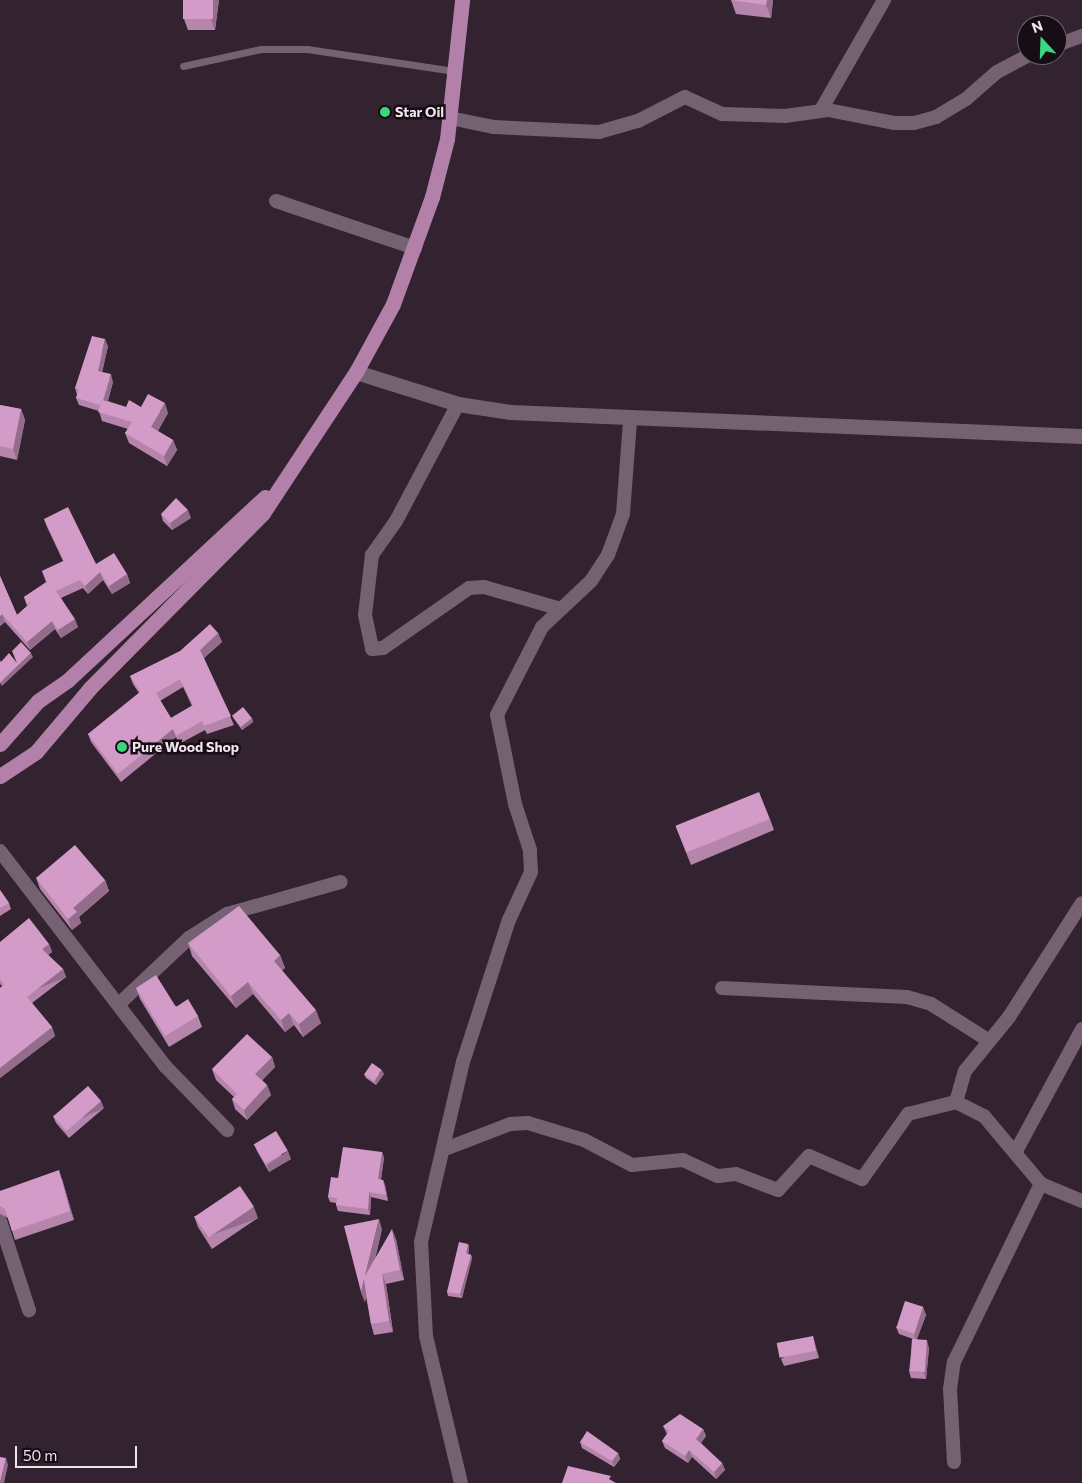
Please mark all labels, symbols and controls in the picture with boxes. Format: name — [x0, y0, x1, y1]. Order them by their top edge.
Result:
north arrow — [1017, 15, 1067, 65]
text: N — [1029, 17, 1045, 36]
place label: Star Oil — [395, 104, 444, 120]
marker: Star Oil — [379, 106, 391, 118]
place label: Pure Wood Shop — [132, 739, 239, 755]
marker: Pure Wood Shop — [116, 741, 128, 753]
scale bar — [18, 1436, 140, 1468]
text: 50 m — [23, 1446, 57, 1464]

